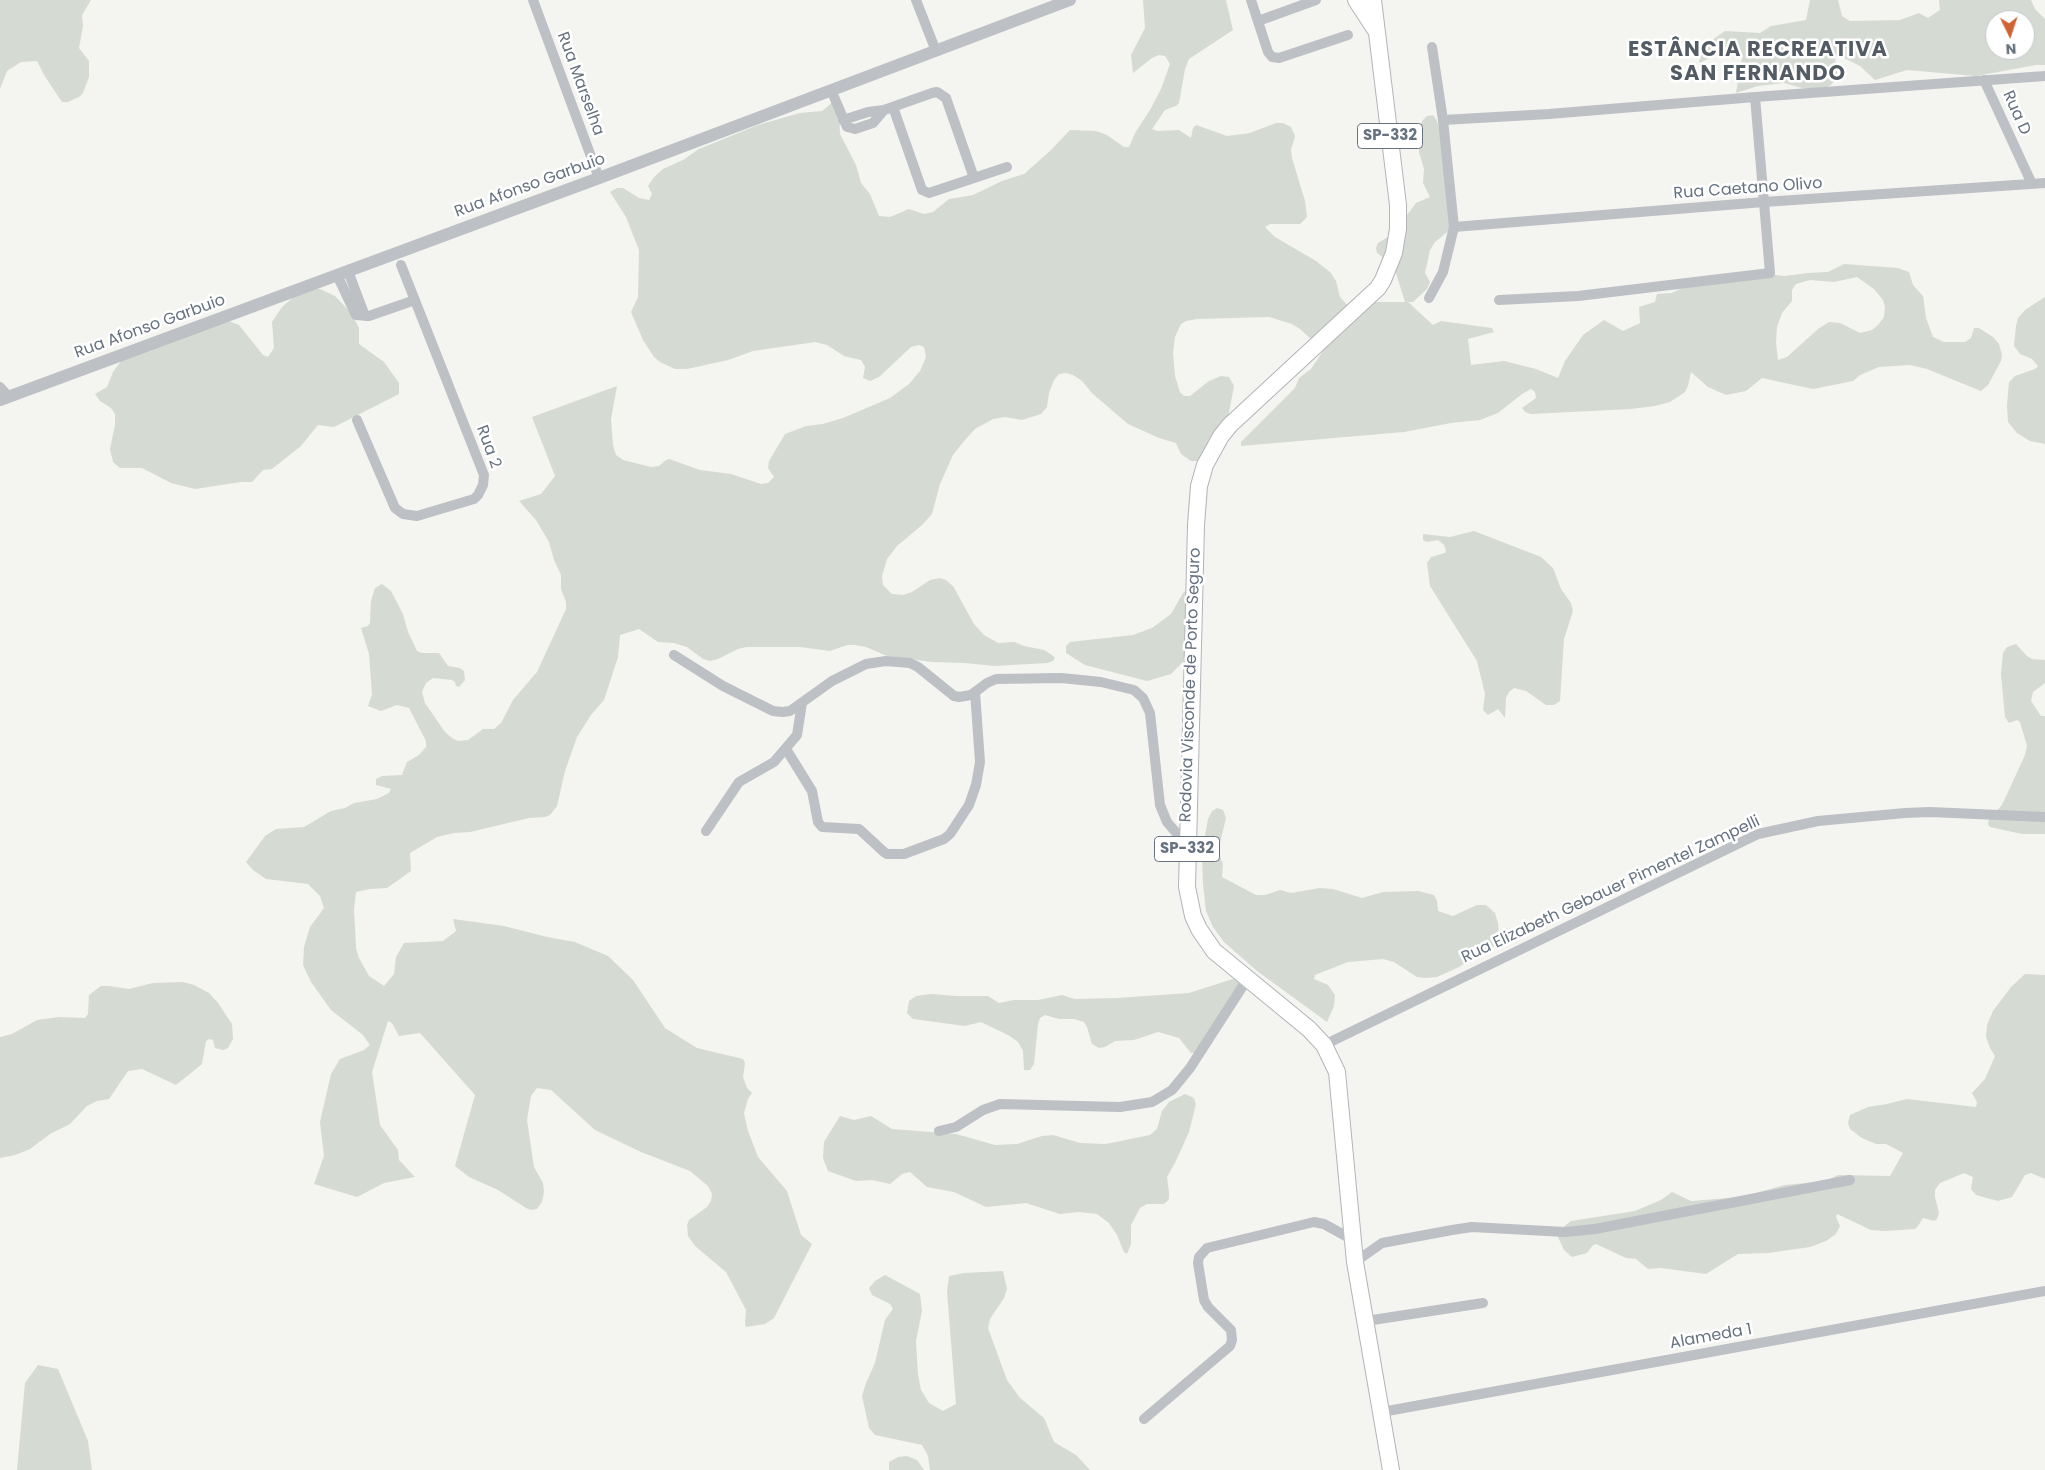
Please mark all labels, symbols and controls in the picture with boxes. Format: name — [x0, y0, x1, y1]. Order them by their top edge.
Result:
north arrow — [1985, 10, 2035, 60]
street label: Rua Marselha — [552, 30, 608, 138]
district label: ESTÂNCIA RECREATIVA SAN FERNANDO — [1626, 38, 1890, 88]
text: N — [2005, 39, 2017, 59]
street label: Rua D — [1998, 88, 2034, 138]
road number: SP-332 — [1358, 124, 1422, 148]
street label: Rua Afonso Garbuio — [452, 150, 608, 222]
street label: Rua Caetano Olivo — [1673, 174, 1823, 204]
street label: Rua Afonso Garbuio — [72, 291, 228, 363]
street label: Rua 2 — [471, 423, 505, 471]
street label: Rodovia Visconde de Porto Seguro — [1177, 547, 1205, 823]
street label: Rua Elizabeth Gebauer Pimentel Zampelli — [1459, 812, 1763, 968]
road number: SP-332 — [1154, 836, 1220, 862]
street label: Alameda 1 — [1668, 1320, 1754, 1354]

